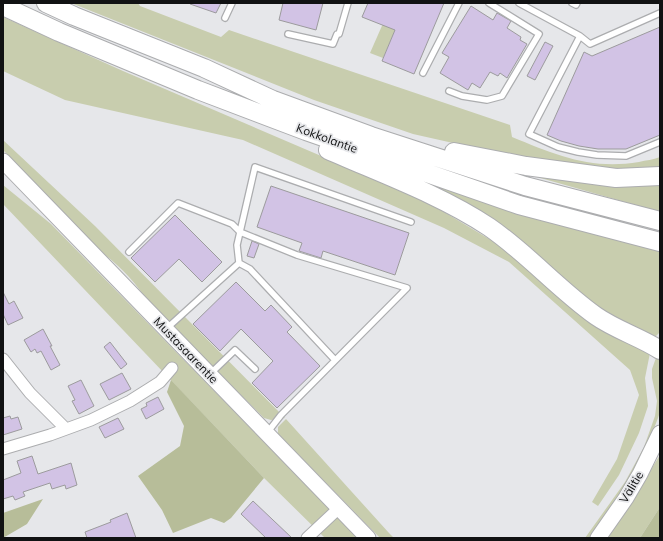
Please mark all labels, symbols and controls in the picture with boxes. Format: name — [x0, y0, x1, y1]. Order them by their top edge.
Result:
street label: Kokkolantie — [294, 120, 360, 156]
street label: Mustasaarentie — [151, 314, 221, 386]
street label: Välitie — [616, 468, 646, 506]

